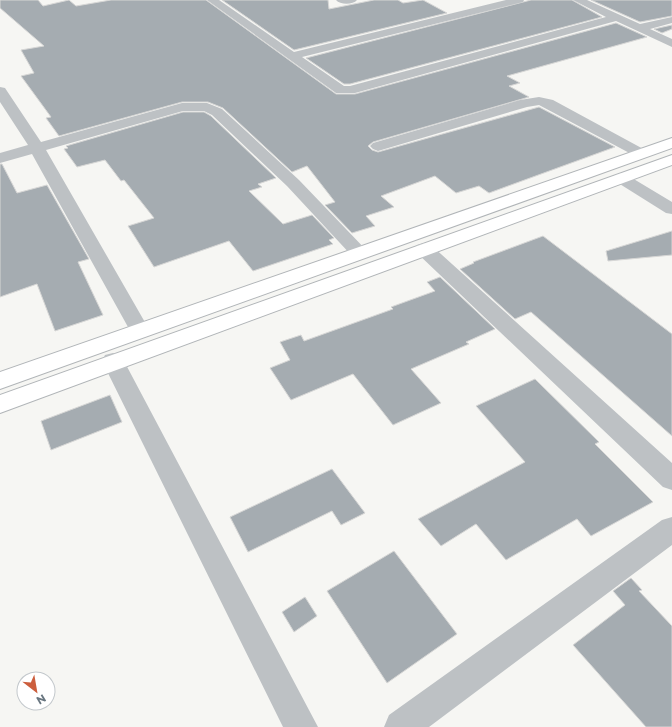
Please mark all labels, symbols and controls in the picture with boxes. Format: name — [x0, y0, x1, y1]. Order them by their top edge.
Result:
north arrow — [16, 671, 56, 711]
text: N — [34, 691, 49, 708]

